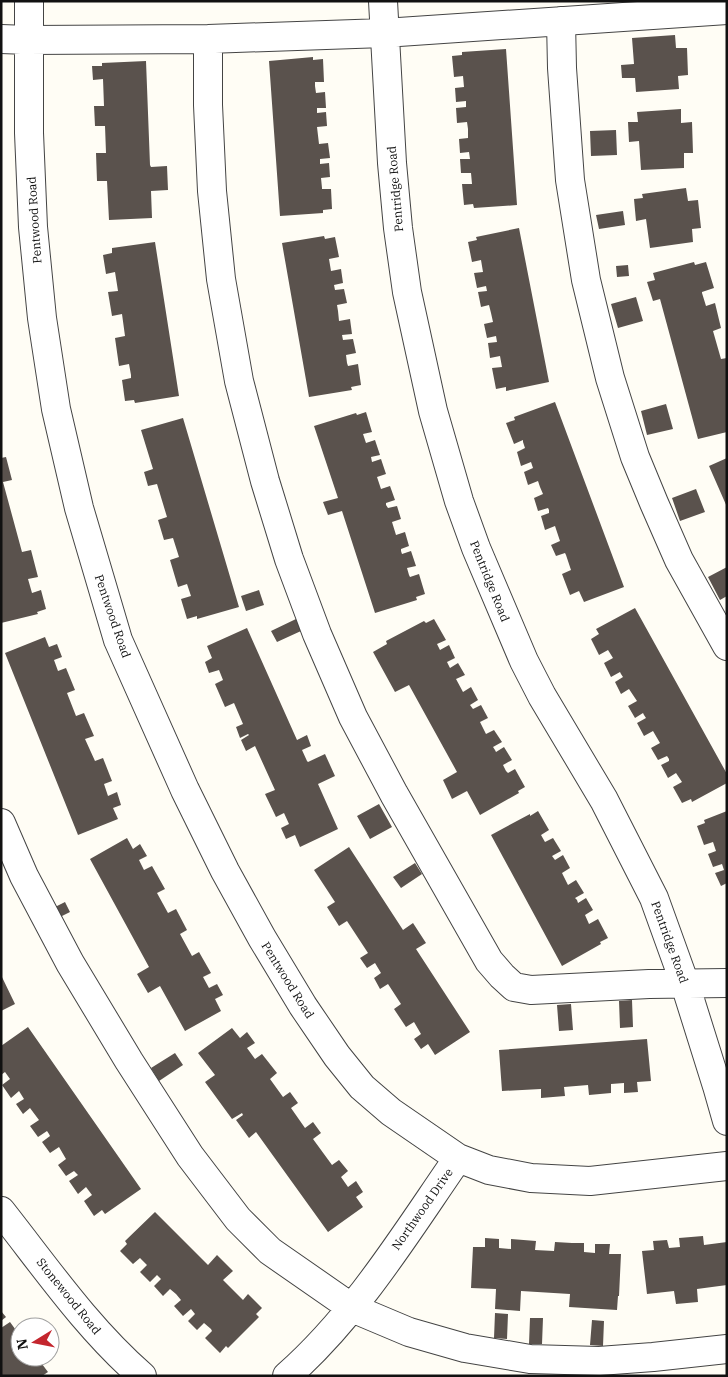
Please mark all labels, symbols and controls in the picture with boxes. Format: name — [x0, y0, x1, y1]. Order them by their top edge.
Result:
street label: Pentridge Road — [384, 145, 406, 233]
street label: Pentwood Road — [23, 176, 45, 264]
street label: Pentridge Road — [467, 538, 513, 624]
street label: Pentwood Road — [92, 572, 134, 660]
street label: Pentridge Road — [648, 899, 692, 985]
street label: Pentwood Road — [259, 939, 317, 1021]
street label: Northwood Drive — [388, 1165, 456, 1253]
street label: Stonewood Road — [34, 1255, 104, 1337]
north arrow — [10, 1317, 60, 1367]
text: N — [12, 1337, 32, 1351]

